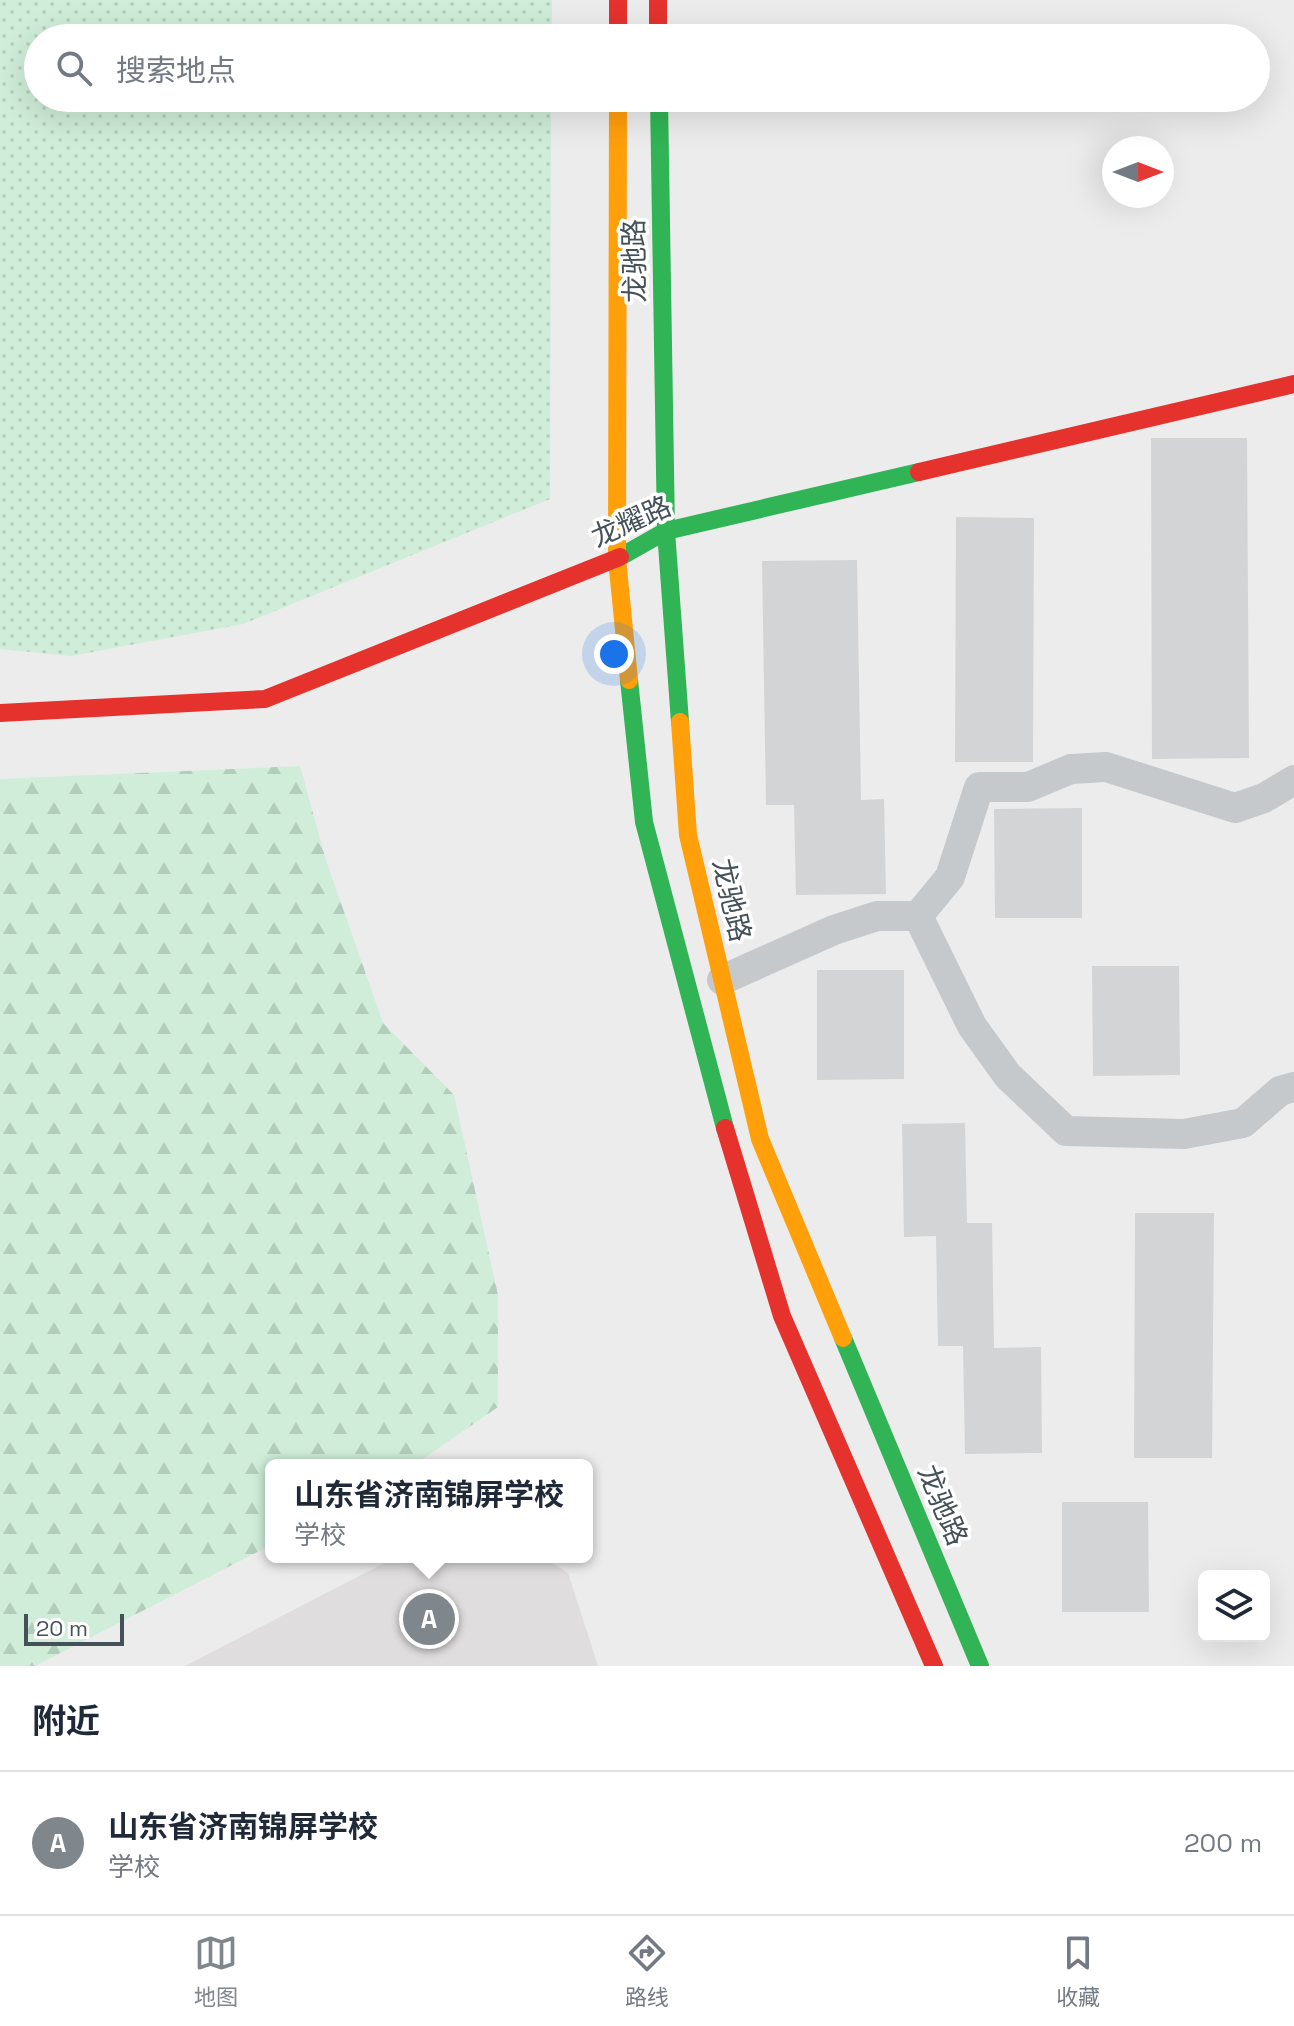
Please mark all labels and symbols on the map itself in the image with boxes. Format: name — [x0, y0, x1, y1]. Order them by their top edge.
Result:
north arrow — [1102, 136, 1174, 208]
street label: 龙驰路 — [615, 219, 653, 303]
street label: 龙耀路 — [585, 487, 677, 555]
your location — [594, 634, 634, 674]
street label: 龙驰路 — [705, 855, 759, 945]
street label: 龙驰路 — [910, 1459, 976, 1551]
pin: A — [403, 1589, 455, 1649]
scale bar — [24, 1610, 124, 1646]

